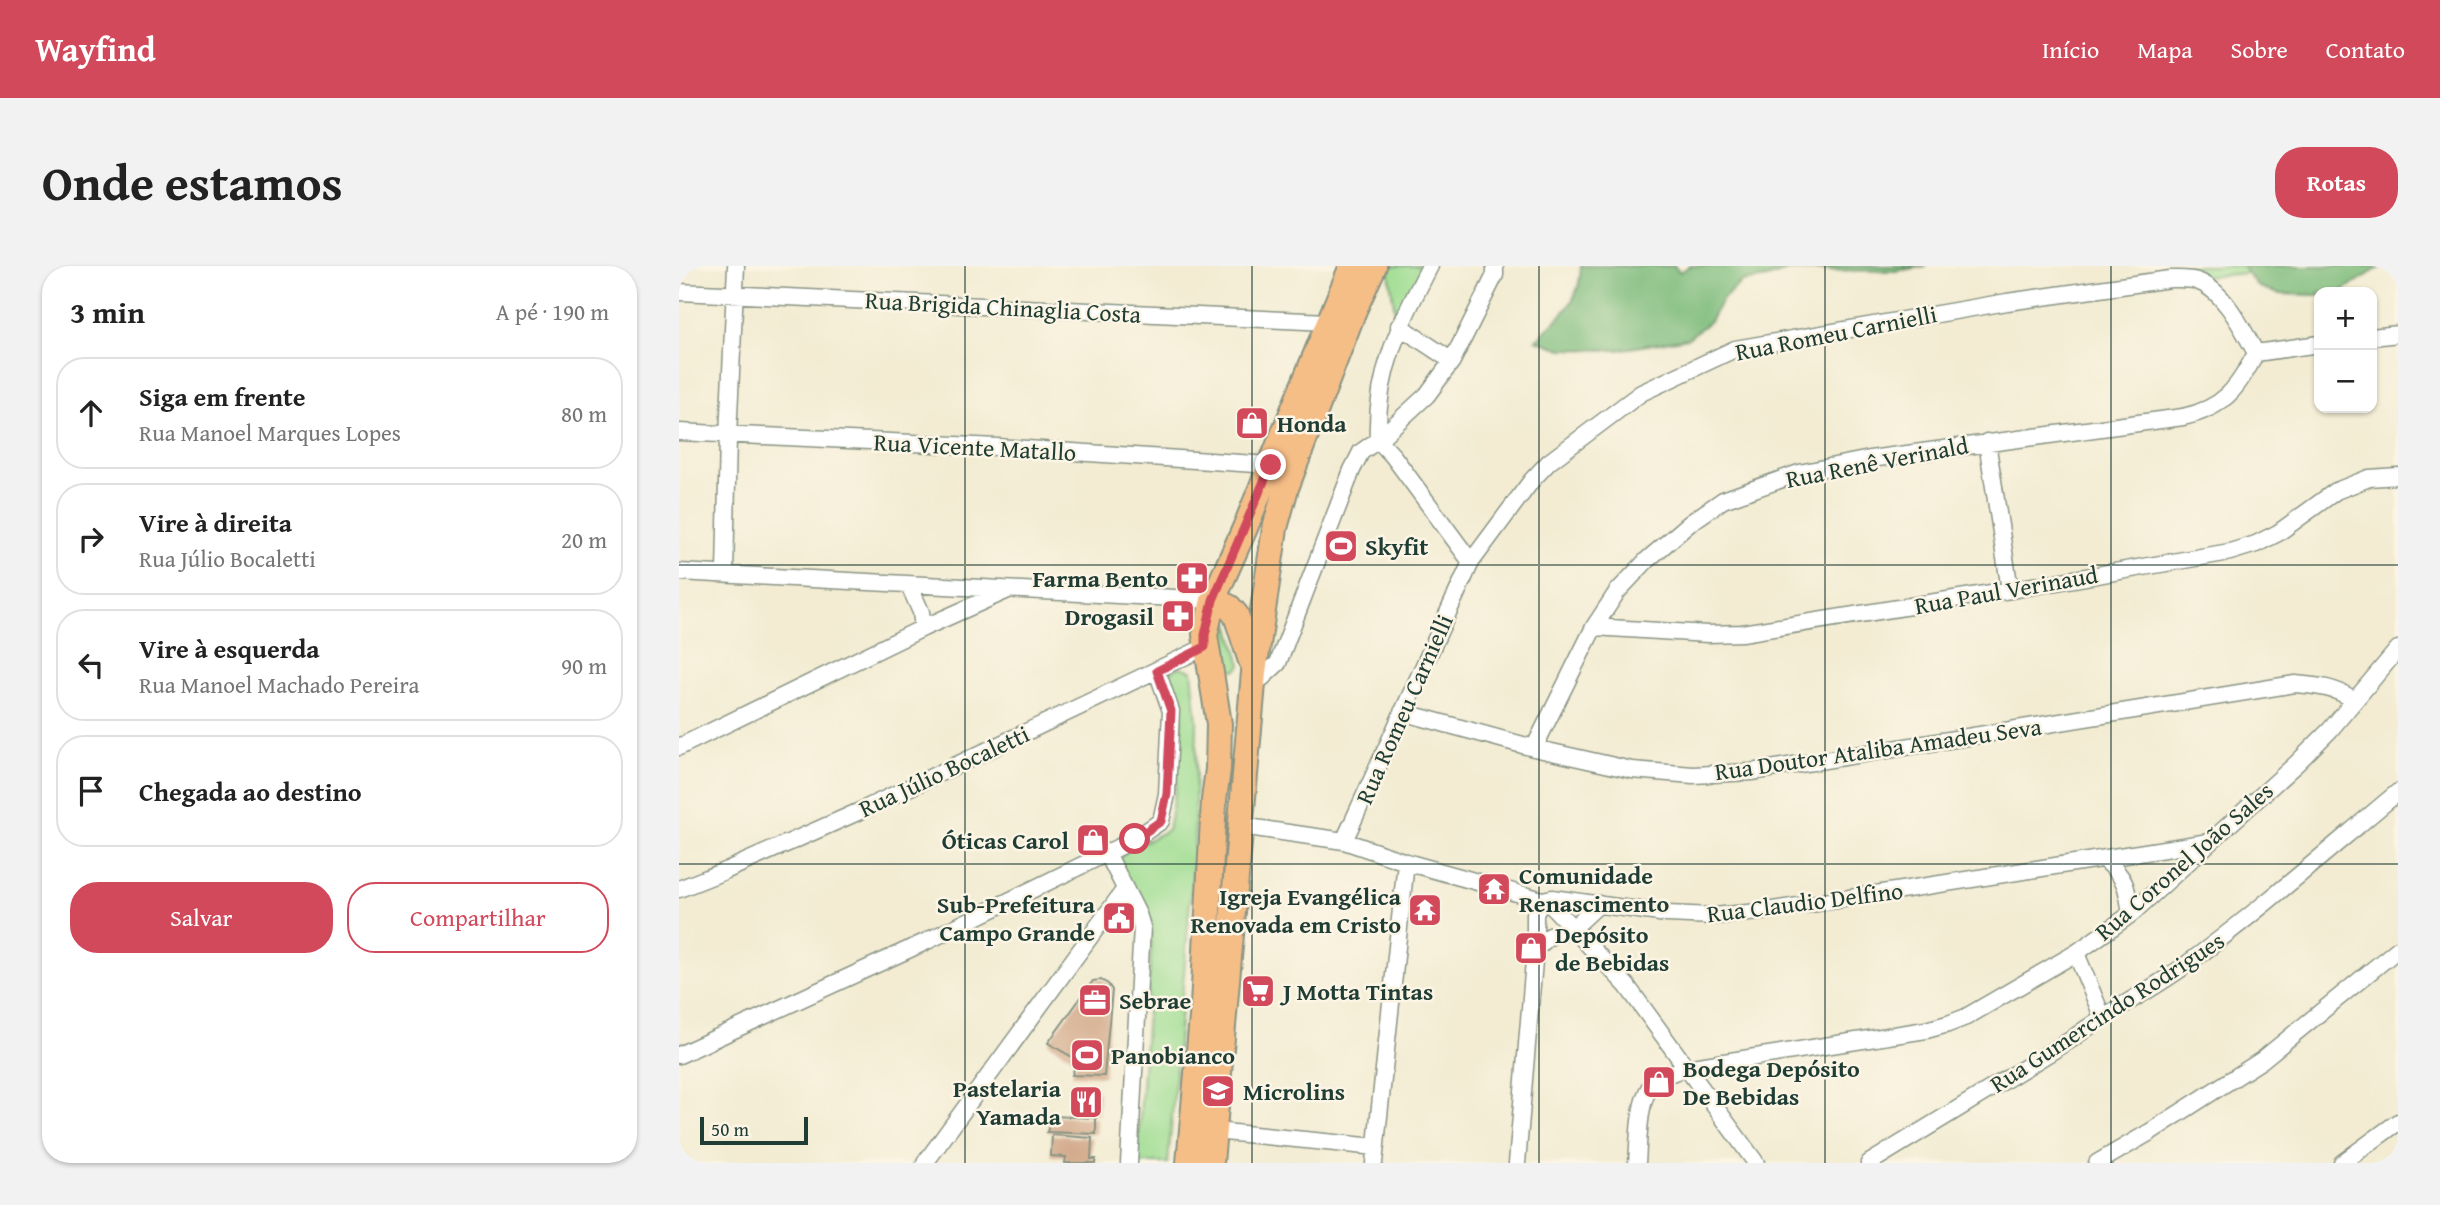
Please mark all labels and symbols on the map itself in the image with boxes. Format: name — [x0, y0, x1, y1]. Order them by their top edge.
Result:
street label: Rua Brigida Chinaglia Costa — [864, 282, 1143, 332]
street label: Rua Romeu Carnielli — [1732, 296, 1940, 370]
shop icon: Honda — [1233, 404, 1271, 442]
place label: Honda — [1277, 406, 1347, 441]
street label: Rua Vicente Matallo — [873, 424, 1077, 470]
street label: Rua Renê Verinald — [1783, 427, 1971, 497]
route end — [1255, 449, 1286, 480]
sports icon: Skyfit — [1322, 527, 1360, 565]
place label: Skyfit — [1365, 529, 1428, 564]
street label: Rua Paul Verinaud — [1912, 557, 2101, 623]
pharmacy icon: Farma Bento — [1173, 559, 1211, 597]
place label: Farma Bento — [1032, 561, 1168, 596]
pharmacy icon: Drogasil — [1159, 597, 1197, 635]
place label: Drogasil — [1065, 599, 1155, 634]
street label: Rua Romeu Carnielli — [1346, 608, 1462, 810]
street label: Rua Doutor Ataliba Amadeu Seva — [1712, 709, 2044, 789]
street label: Rua Júlio Bocaletti — [853, 716, 1035, 826]
street label: Rua Coronel João Sales — [2087, 773, 2281, 949]
shop icon: Óticas Carol — [1074, 821, 1112, 859]
place label: Óticas Carol — [942, 823, 1070, 858]
route start — [1119, 823, 1150, 854]
place label: Comunidade Renascimento — [1519, 858, 1670, 921]
temple icon: Comunidade Renascimento — [1475, 870, 1513, 908]
street label: Rua Claudio Delfino — [1705, 873, 1905, 931]
place label: Igreja Evangélica Renovada em Cristo — [1191, 879, 1402, 942]
place label: Sub-Prefeitura Campo Grande — [937, 887, 1096, 950]
temple icon: Igreja Evangélica Renovada em Cristo — [1406, 891, 1444, 929]
public building icon: Sub-Prefeitura Campo Grande — [1100, 899, 1138, 937]
place label: Depósito de Bebidas — [1555, 917, 1669, 980]
street label: Rua Gumercindo Rodrigues — [1983, 923, 2231, 1101]
shop icon: Depósito de Bebidas — [1512, 929, 1550, 967]
supermarket icon: J Motta Tintas — [1239, 972, 1277, 1010]
place label: J Motta Tintas — [1279, 974, 1433, 1009]
office icon: Sebrae — [1076, 981, 1114, 1019]
place label: Sebrae — [1119, 983, 1192, 1018]
sports icon: Panobianco — [1068, 1036, 1106, 1074]
place label: Panobianco — [1111, 1038, 1235, 1073]
place label: Bodega Depósito De Bebidas — [1683, 1051, 1860, 1114]
shop icon: Bodega Depósito De Bebidas — [1640, 1063, 1678, 1101]
place label: Pastelaria Yamada — [953, 1071, 1062, 1134]
school or university icon: Microlins — [1199, 1072, 1237, 1110]
place label: Microlins — [1243, 1074, 1345, 1109]
restaurant icon: Pastelaria Yamada — [1067, 1083, 1105, 1121]
scale bar — [700, 1114, 809, 1146]

